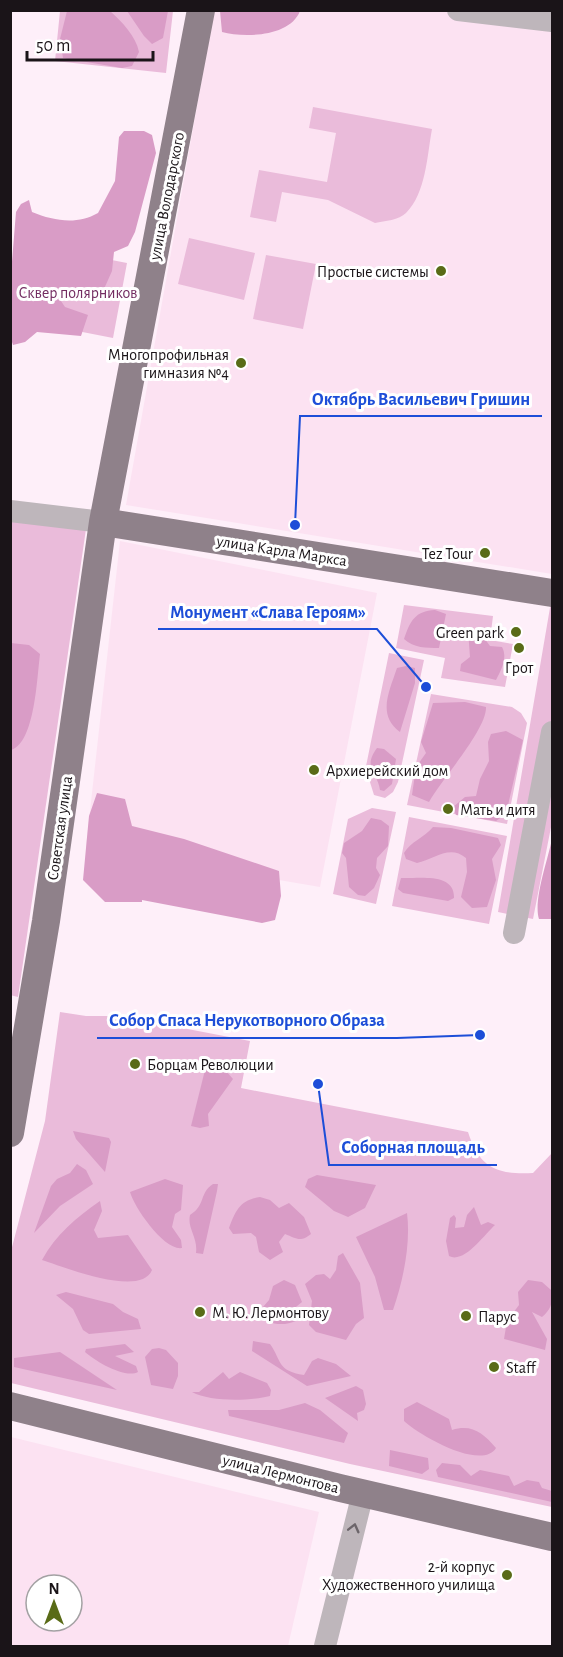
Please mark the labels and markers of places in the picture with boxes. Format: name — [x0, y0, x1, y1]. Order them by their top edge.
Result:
place label: Простые системы — [317, 264, 429, 280]
marker: Простые системы — [434, 264, 448, 278]
place label: Многопрофильная гимназия №4 — [108, 347, 229, 381]
marker: Многопрофильная гимназия №4 — [234, 356, 248, 370]
callout: Октябрь Васильевич Гришин — [300, 380, 542, 416]
place label: Tez Tour — [422, 546, 474, 562]
marker: Tez Tour — [478, 546, 492, 560]
callout: Монумент «Слава Героям» — [158, 593, 377, 629]
place label: Green park — [436, 625, 505, 641]
marker: Green park — [509, 625, 523, 639]
marker: Грот — [512, 641, 526, 655]
place label: Грот — [505, 660, 534, 676]
marker: Архиерейский дом — [307, 763, 321, 777]
place label: Архиерейский дом — [326, 763, 448, 779]
marker: Мать и дитя — [441, 802, 455, 816]
place label: Мать и дитя — [460, 802, 536, 818]
callout: Собор Спаса Нерукотворного Образа — [97, 1002, 397, 1038]
marker: Борцам Революции — [128, 1057, 142, 1071]
place label: Борцам Революции — [147, 1057, 274, 1073]
callout: Соборная площадь — [329, 1129, 497, 1165]
marker: М. Ю. Лермонтову — [193, 1305, 207, 1319]
place label: М. Ю. Лермонтову — [212, 1305, 329, 1322]
marker: Парус — [459, 1309, 473, 1323]
place label: Парус — [478, 1309, 517, 1326]
marker: Staff — [487, 1360, 501, 1374]
place label: Staff — [506, 1360, 537, 1376]
place label: 2-й корпус Художественного училища — [322, 1559, 495, 1594]
marker: 2-й корпус Художественного училища — [500, 1568, 514, 1582]

